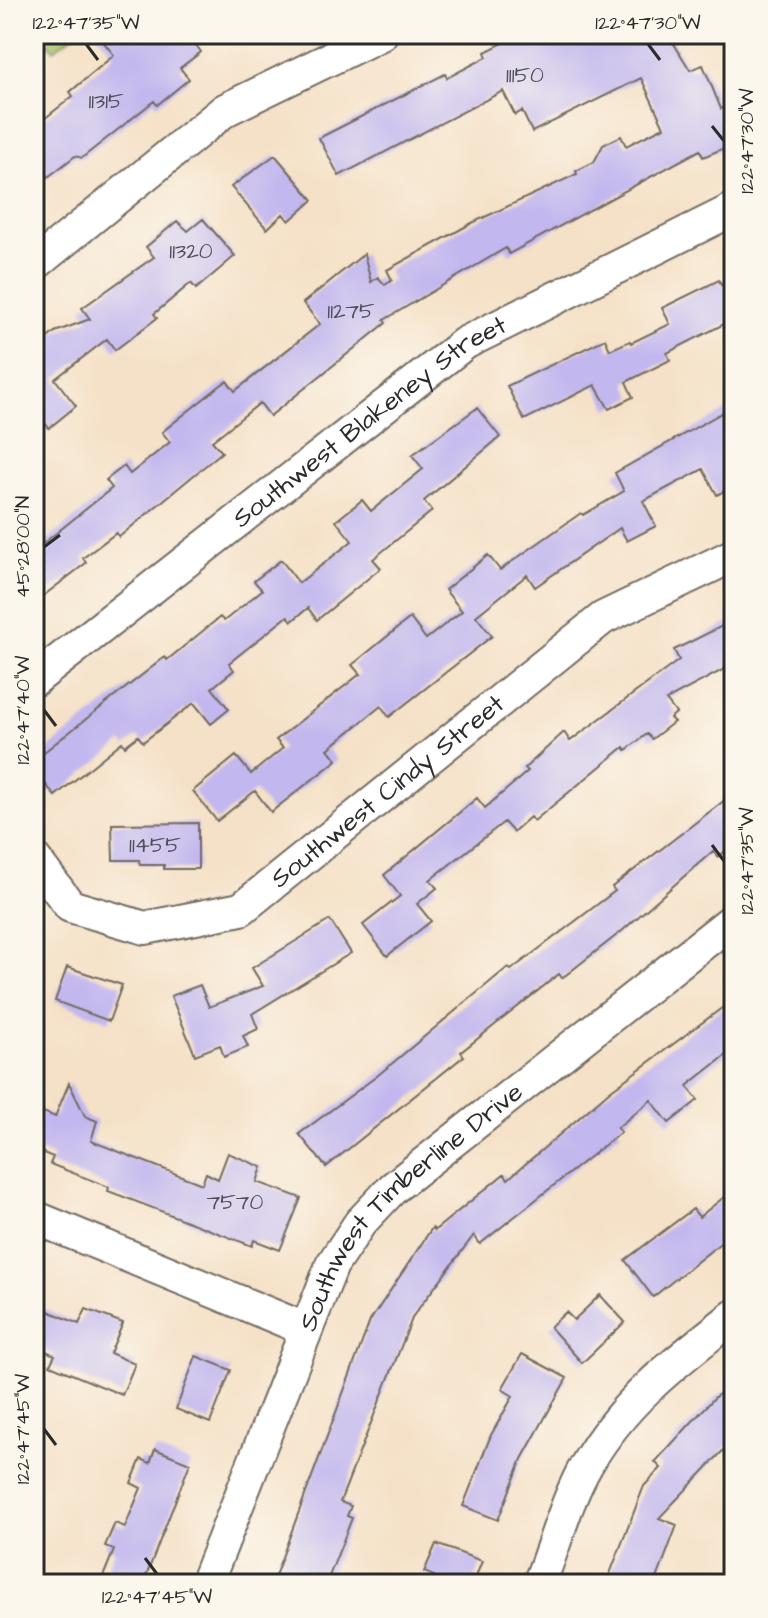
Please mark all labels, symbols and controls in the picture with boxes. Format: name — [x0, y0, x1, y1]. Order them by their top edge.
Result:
text: 122°47'35"W — [33, 9, 140, 37]
text: 122°47'30"W — [595, 9, 701, 37]
house number: 11150 — [506, 60, 544, 91]
house number: 11315 — [88, 86, 124, 117]
text: 122°47'30"W — [733, 88, 761, 194]
house number: 11320 — [169, 236, 213, 267]
house number: 11275 — [327, 296, 375, 327]
street label: Southwest Blakeney Street — [225, 307, 513, 536]
text: 45°28'00"N — [9, 496, 37, 598]
text: 122°47'40"W — [9, 655, 37, 764]
street label: Southwest Cindy Street — [263, 686, 512, 896]
text: 122°47'35"W — [733, 807, 761, 914]
house number: 11455 — [129, 830, 181, 861]
street label: Southwest Timberline Drive — [290, 1074, 530, 1336]
house number: 7570 — [207, 1187, 263, 1218]
text: 122°47'45"W — [9, 1374, 37, 1484]
text: 122°47'45"W — [102, 1583, 212, 1611]

